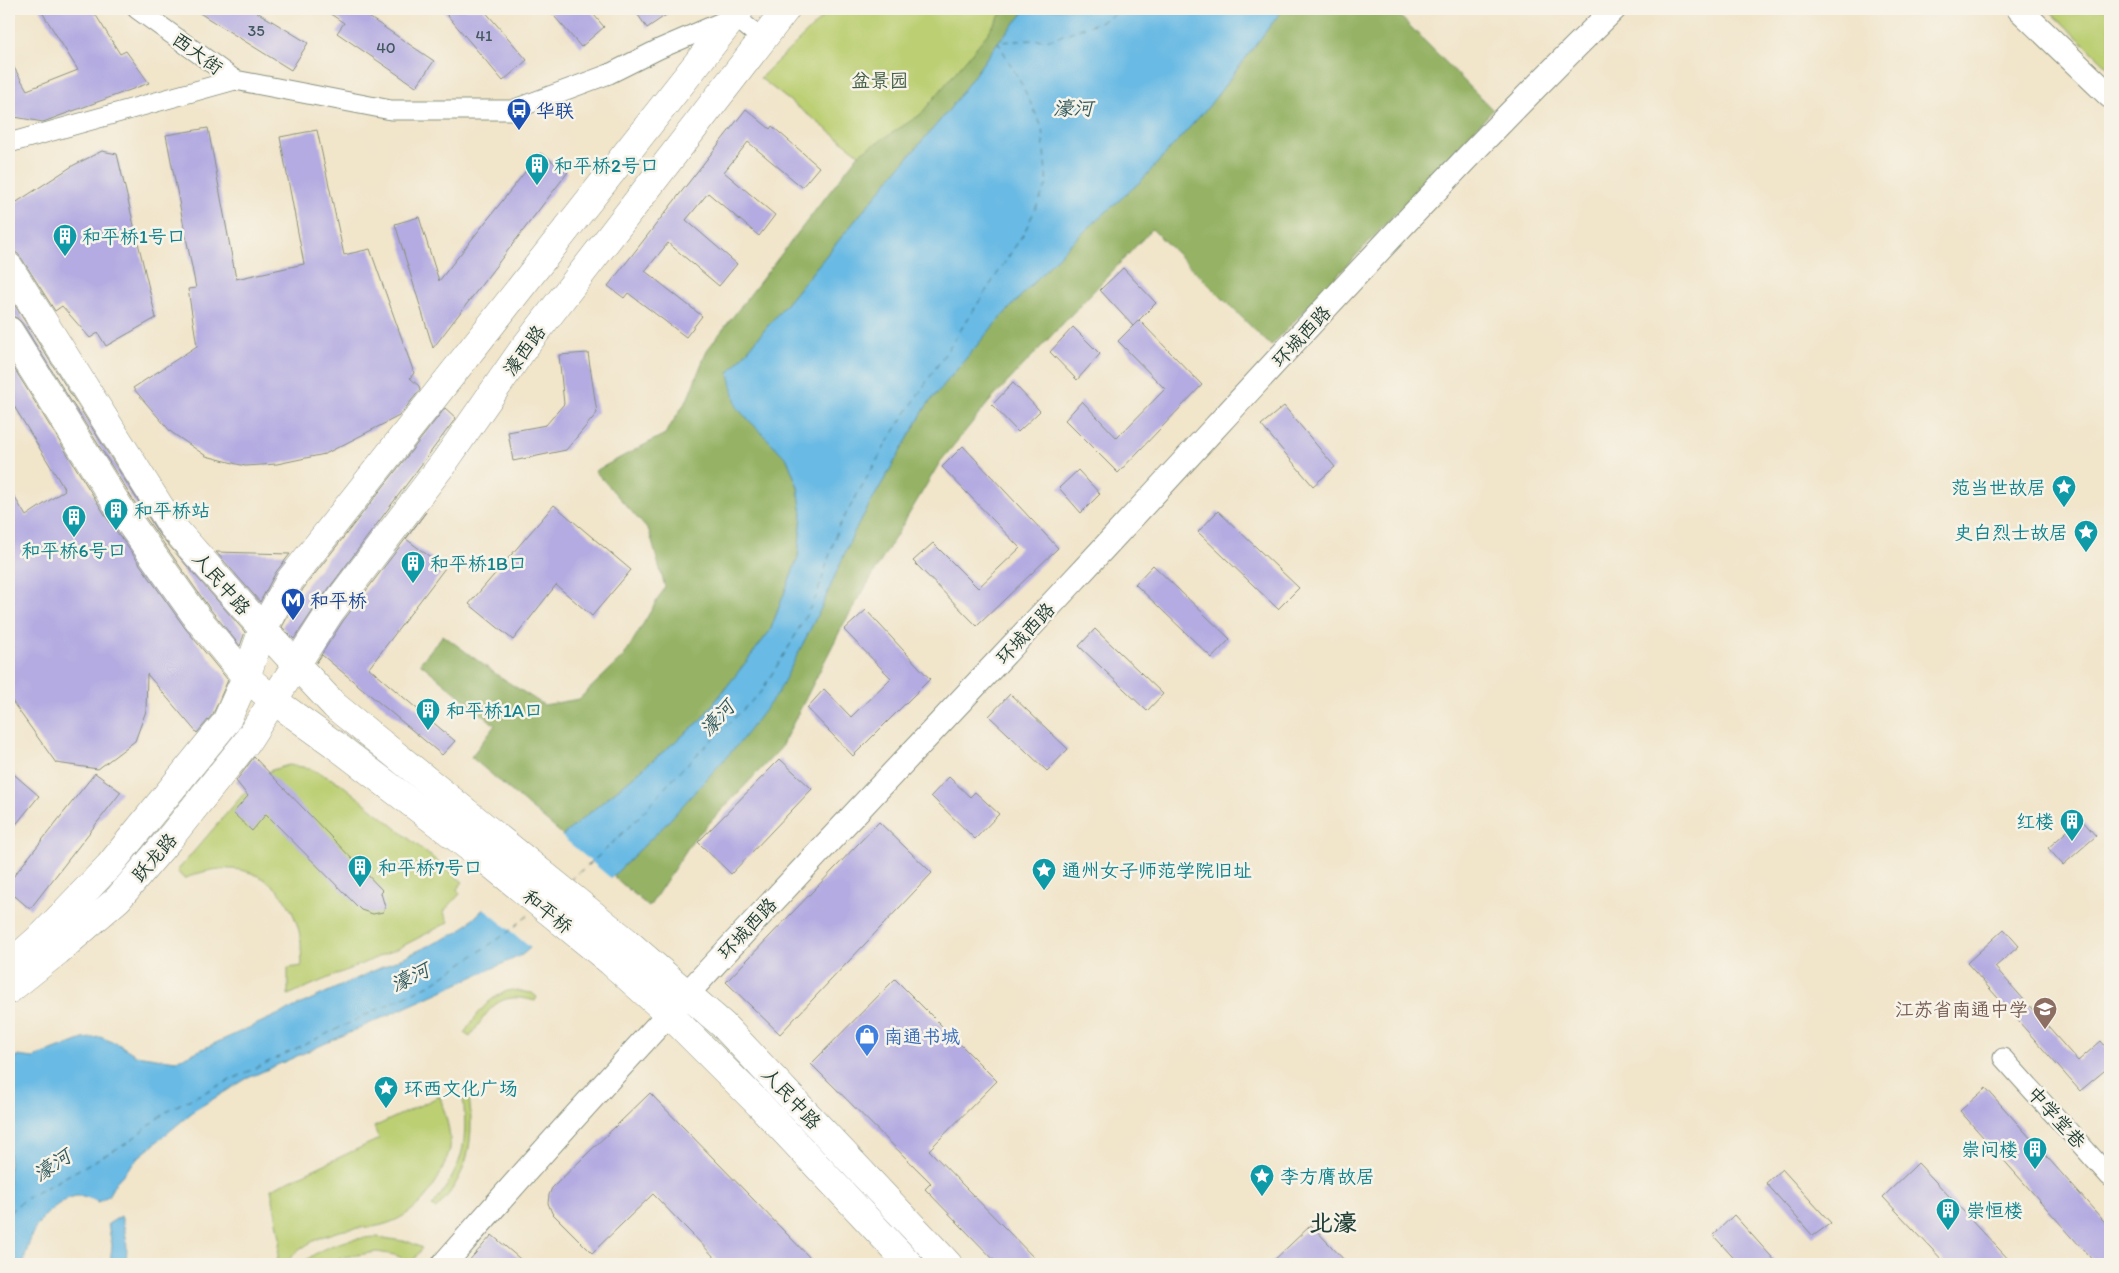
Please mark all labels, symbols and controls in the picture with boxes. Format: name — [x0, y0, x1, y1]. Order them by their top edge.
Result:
house number: 35 — [247, 21, 265, 40]
house number: 41 — [475, 26, 493, 45]
street label: 西大街 — [168, 27, 228, 79]
house number: 40 — [376, 38, 396, 57]
park label: 盆景园 — [851, 69, 909, 92]
water label: 濠河 — [1053, 96, 1096, 120]
bus stop icon: 华联 — [506, 97, 532, 131]
place label: 华联 — [536, 99, 574, 122]
building icon: 和平桥2号口 — [524, 152, 550, 186]
place label: 和平桥2号口 — [554, 154, 659, 177]
building icon: 和平桥1号口 — [52, 223, 78, 257]
place label: 和平桥1号口 — [82, 225, 186, 248]
street label: 环城西路 — [1267, 301, 1336, 372]
street label: 濠西路 — [498, 320, 550, 380]
place icon: 范当世故居 — [2051, 474, 2077, 508]
place label: 范当世故居 — [1951, 476, 2046, 499]
building icon: 和平桥站 — [103, 497, 129, 531]
place label: 和平桥站 — [134, 499, 210, 522]
building icon: 和平桥6号口 — [61, 504, 87, 538]
place icon: 史白烈士故居 — [2073, 519, 2099, 553]
place label: 史白烈士故居 — [1954, 521, 2068, 544]
place label: 和平桥6号口 — [21, 539, 127, 562]
street label: 人民中路 — [188, 547, 255, 620]
building icon: 和平桥1B口 — [400, 550, 426, 584]
place label: 和平桥1B口 — [430, 552, 527, 575]
metro station icon: 和平桥 — [280, 587, 306, 621]
place label: 和平桥 — [310, 589, 367, 612]
street label: 环城西路 — [991, 598, 1060, 669]
water label: 濠河 — [695, 693, 741, 741]
building icon: 和平桥1A口 — [415, 697, 441, 731]
place label: 和平桥1A口 — [446, 699, 543, 722]
building icon: 红楼 — [2059, 808, 2085, 842]
place label: 红楼 — [2016, 810, 2054, 833]
street label: 跃龙路 — [127, 828, 182, 886]
building icon: 和平桥7号口 — [347, 854, 373, 888]
place label: 和平桥7号口 — [378, 856, 482, 879]
place icon: 通州女子师范学院旧址 — [1031, 857, 1057, 891]
place label: 通州女子师范学院旧址 — [1062, 859, 1252, 882]
street label: 和平桥 — [518, 885, 577, 938]
street label: 环城西路 — [713, 893, 782, 964]
water label: 濠河 — [387, 956, 436, 997]
school or university icon: 江苏省南通中学 — [2032, 996, 2058, 1030]
place label: 江苏省南通中学 — [1895, 998, 2028, 1021]
shop icon: 南通书城 — [854, 1023, 880, 1057]
place label: 南通书城 — [884, 1025, 960, 1048]
street label: 人民中路 — [757, 1063, 826, 1134]
place icon: 环西文化广场 — [373, 1075, 399, 1109]
place label: 环西文化广场 — [404, 1077, 518, 1100]
street label: 中学堂巷 — [2023, 1081, 2091, 1153]
building icon: 崇问楼 — [2022, 1136, 2048, 1170]
place label: 崇问楼 — [1961, 1138, 2018, 1161]
water label: 濠河 — [29, 1142, 78, 1186]
place icon: 李方膺故居 — [1249, 1163, 1275, 1197]
place label: 李方膺故居 — [1280, 1165, 1375, 1188]
building icon: 崇恒楼 — [1935, 1197, 1961, 1231]
place label: 崇恒楼 — [1966, 1199, 2023, 1222]
district label: 北濠 — [1309, 1208, 1357, 1237]

